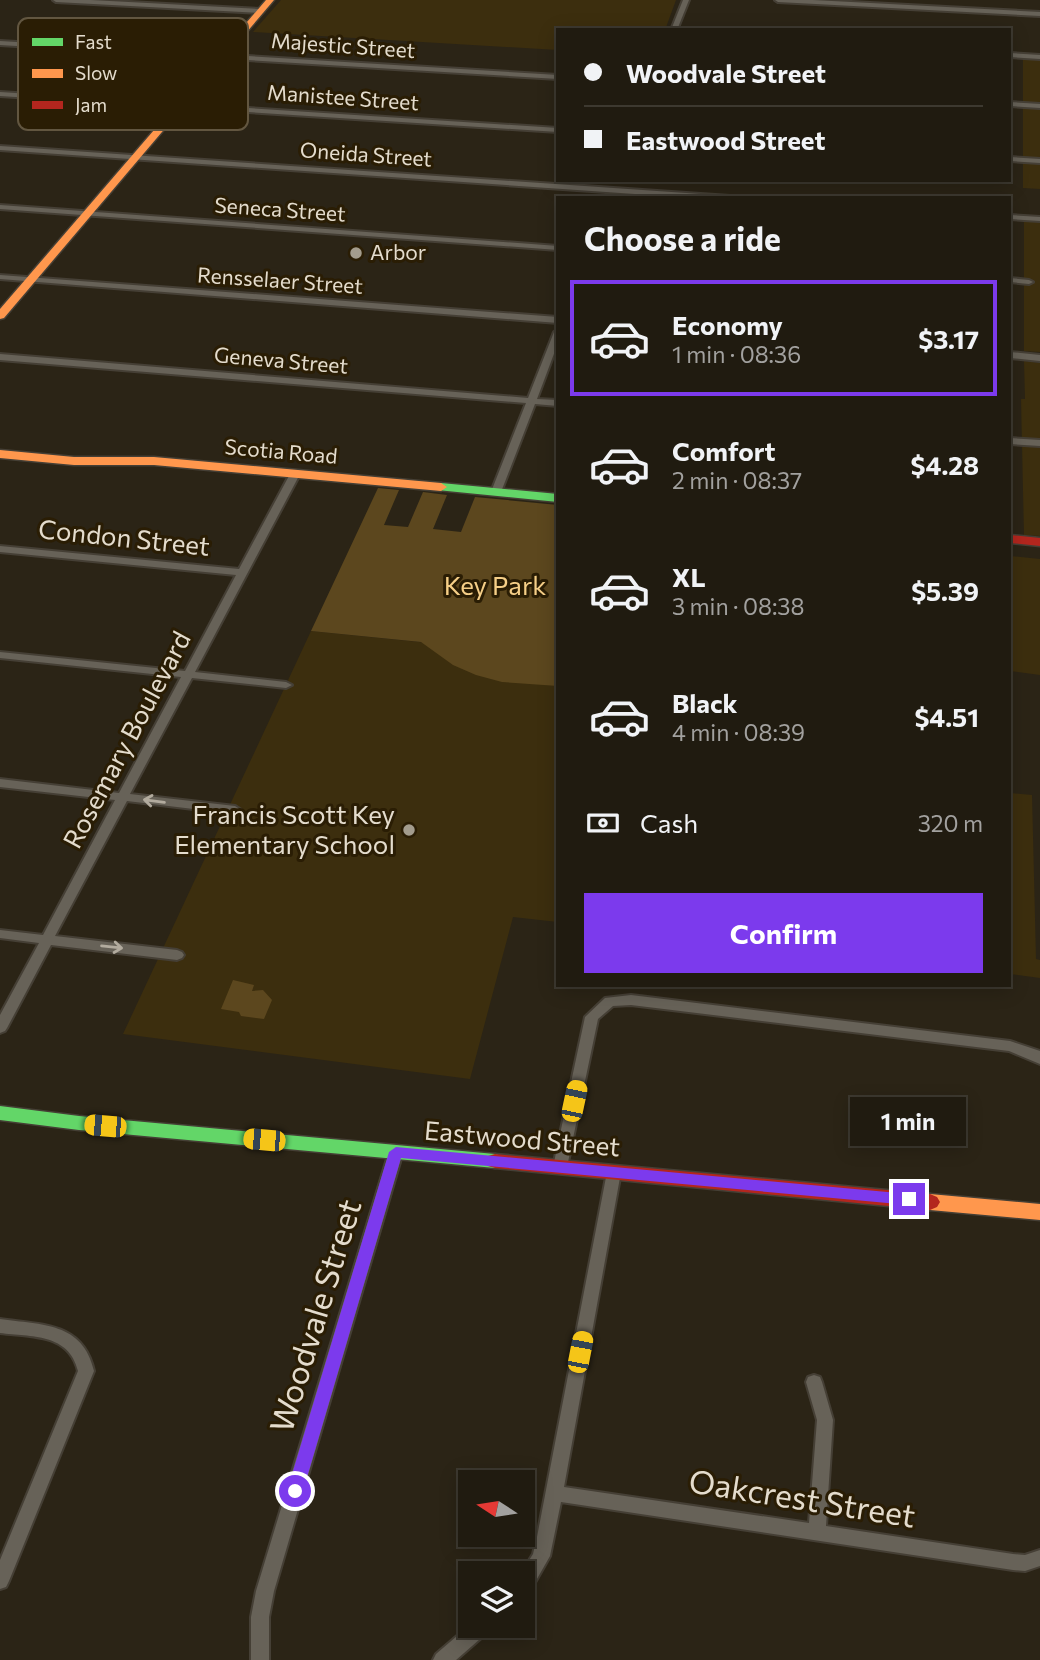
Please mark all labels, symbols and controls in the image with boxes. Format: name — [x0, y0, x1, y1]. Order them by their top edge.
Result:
legend — [18, 18, 248, 130]
street label: Majestic Street — [270, 27, 416, 62]
text: Fast — [75, 30, 112, 53]
text: Woodvale Street — [626, 57, 826, 88]
text: Slow — [75, 61, 117, 84]
street label: Manistee Street — [267, 79, 420, 114]
text: Jam — [75, 93, 107, 116]
text: Eastwood Street — [626, 124, 825, 155]
street label: Oneida Street — [299, 136, 433, 171]
street label: Seneca Street — [214, 191, 346, 226]
text: Choose a ride — [584, 218, 781, 258]
place label: Arbor — [370, 239, 426, 264]
marker: Arbor — [348, 245, 364, 261]
street label: Rensselaer Street — [197, 261, 364, 298]
icon: car — [588, 307, 651, 370]
text: Economy — [672, 309, 783, 340]
text: $3.17 — [918, 323, 979, 354]
text: 1 min · 08:36 — [672, 340, 801, 368]
street label: Geneva Street — [213, 341, 349, 378]
street label: Scotia Road — [224, 433, 339, 468]
icon: car — [588, 433, 651, 496]
text: Comfort — [672, 435, 775, 466]
text: $4.28 — [911, 449, 979, 480]
text: 2 min · 08:37 — [672, 466, 802, 494]
street label: Condon Street — [37, 512, 211, 561]
icon: car — [588, 559, 651, 622]
text: XL — [672, 561, 706, 592]
park label: Key Park — [444, 569, 546, 600]
text: $5.39 — [911, 575, 979, 606]
text: 3 min · 08:38 — [672, 592, 804, 620]
street label: Rosemary Boulevard — [55, 626, 196, 853]
icon: car — [588, 685, 651, 748]
text: Black — [672, 687, 738, 718]
text: $4.51 — [914, 701, 979, 732]
text: 4 min · 08:39 — [672, 718, 805, 746]
one-way arrow — [144, 794, 166, 807]
place label: Francis Scott Key Elementary School — [174, 798, 395, 859]
icon: cash — [584, 804, 622, 842]
text: Cash — [640, 807, 698, 838]
text: 320 m — [918, 809, 983, 837]
marker: Francis Scott Key Elementary School — [401, 822, 417, 838]
button: Confirm — [584, 893, 983, 973]
one-way arrow — [100, 941, 123, 954]
car — [560, 1078, 589, 1124]
callout: 1 min — [851, 1098, 967, 1146]
text: 1 min — [881, 1107, 935, 1135]
car — [84, 1114, 127, 1138]
street label: Eastwood Street — [423, 1114, 621, 1162]
car — [243, 1128, 286, 1152]
route end — [893, 1183, 925, 1215]
street label: Woodvale Street — [260, 1194, 369, 1437]
car — [566, 1329, 595, 1375]
street label: Oakcrest Street — [686, 1459, 918, 1535]
north arrow — [458, 1470, 536, 1547]
map controls — [458, 1470, 535, 1638]
route start — [279, 1475, 311, 1507]
button: layers — [458, 1561, 535, 1638]

